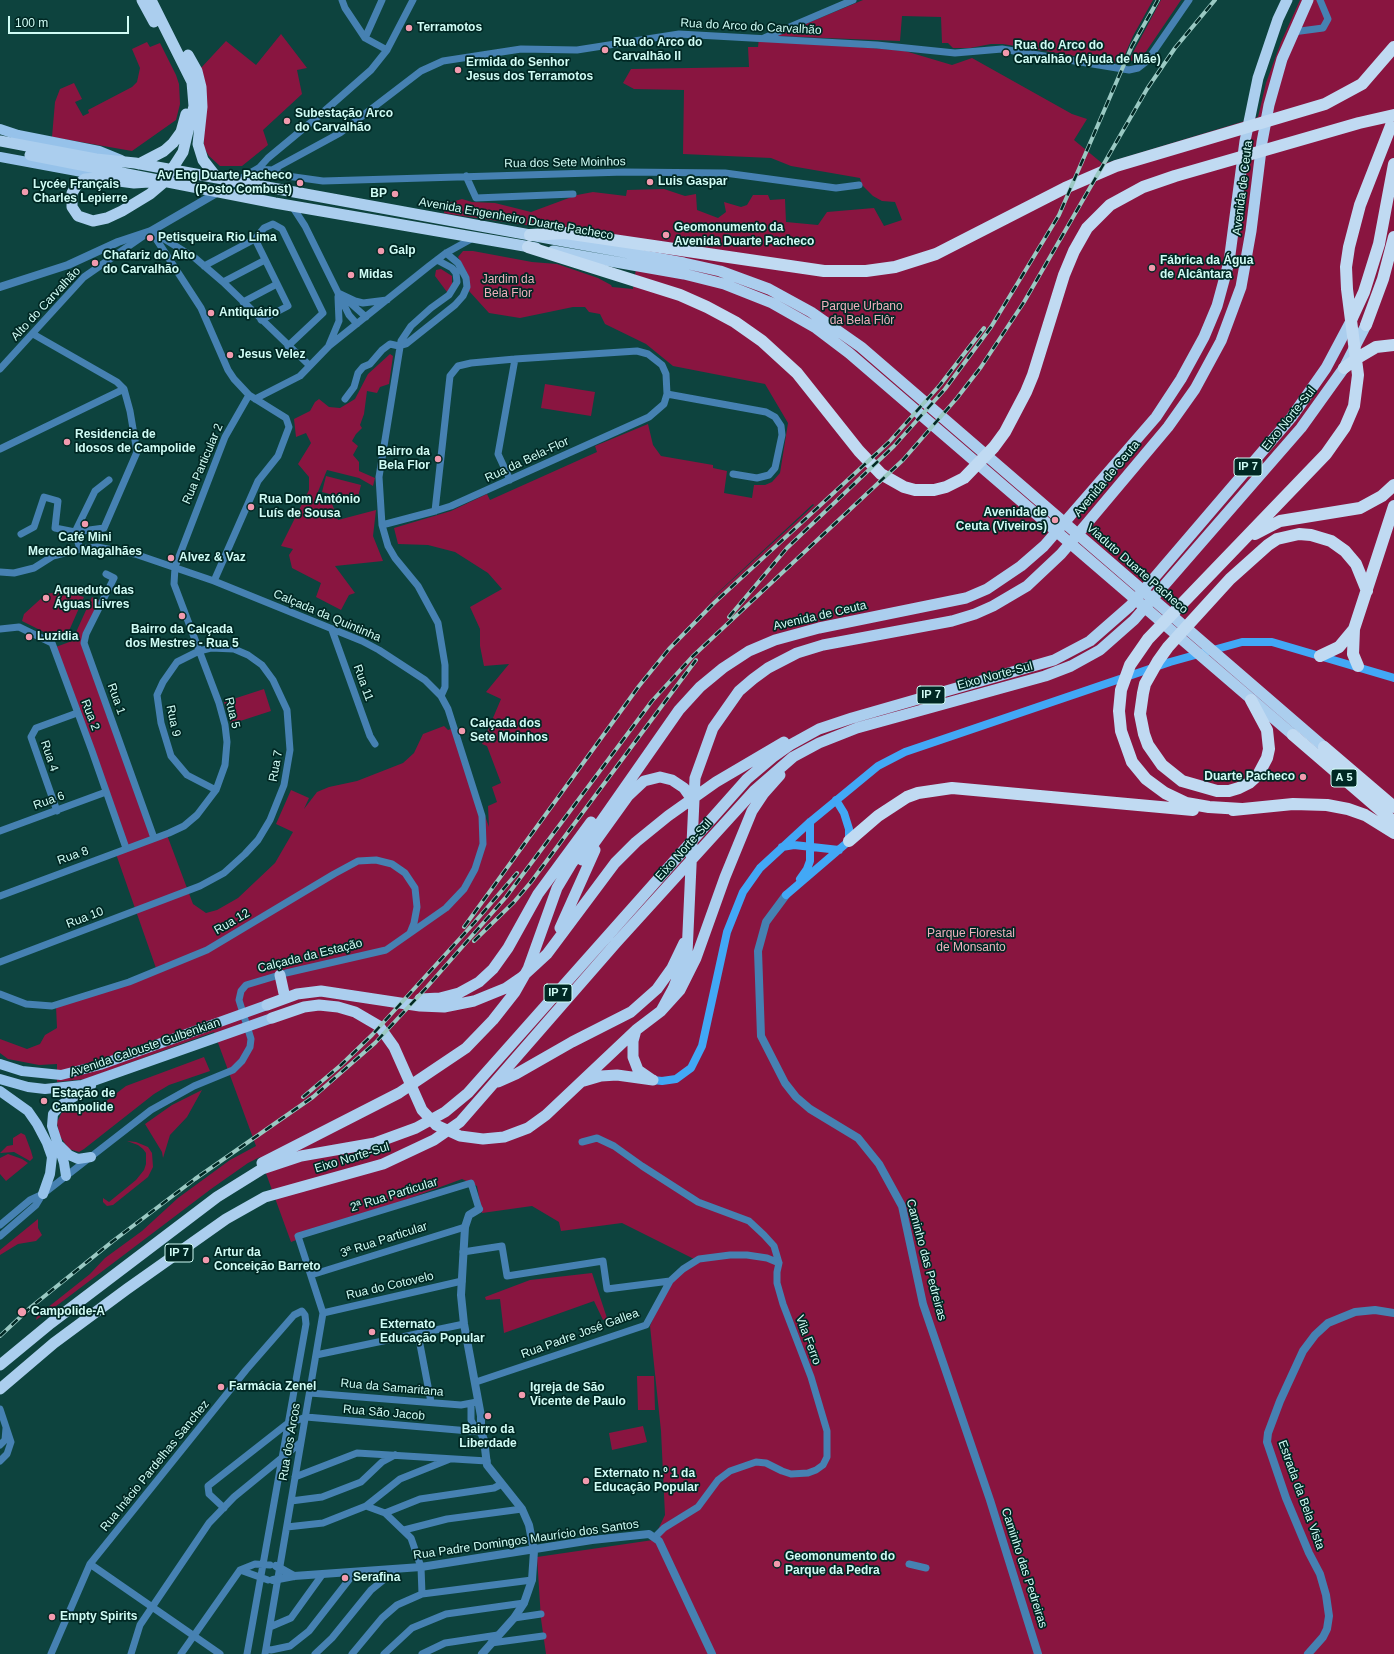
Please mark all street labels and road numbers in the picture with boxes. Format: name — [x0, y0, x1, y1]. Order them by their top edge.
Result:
street label: Rua do Arco do Carvalhão — [680, 16, 822, 38]
street label: Avenida de Ceuta — [1230, 140, 1256, 236]
street label: Rua dos Sete Moinhos — [504, 155, 626, 171]
street label: Avenida Engenheiro Duarte Pacheco — [418, 195, 614, 243]
street label: Alto do Carvalhão — [8, 264, 84, 344]
street label: Eixo Norte-Sul — [1259, 384, 1319, 454]
street label: Rua Particular 2 — [180, 422, 226, 506]
street label: Rua da Bela-Flor — [483, 434, 571, 486]
street label: Avenida de Ceuta — [1071, 438, 1143, 520]
road number: IP 7 — [1234, 458, 1262, 476]
street label: Viaduto Duarte Pacheco — [1083, 521, 1191, 617]
street label: Calçada da Quintinha — [271, 587, 383, 645]
street label: Avenida de Ceuta — [772, 598, 868, 634]
street label: Eixo Norte-Sul — [956, 659, 1034, 693]
street label: Rua 11 — [350, 663, 376, 703]
street label: Rua 1 — [104, 681, 128, 717]
road number: IP 7 — [917, 686, 945, 704]
street label: Rua 5 — [221, 696, 243, 730]
street label: Rua 2 — [78, 697, 102, 733]
street label: Rua 9 — [163, 704, 183, 738]
street label: Rua 4 — [37, 739, 61, 773]
street label: Rua 7 — [266, 749, 286, 783]
road number: A 5 — [1331, 769, 1357, 787]
street label: Rua 6 — [31, 789, 67, 813]
street label: Eixo Norte-Sul — [653, 816, 715, 884]
street label: Rua 8 — [55, 844, 91, 868]
street label: Rua 10 — [64, 904, 106, 932]
street label: Rua 12 — [212, 906, 252, 938]
street label: Calçada da Estação — [256, 936, 364, 976]
road number: IP 7 — [544, 984, 572, 1002]
street label: Avenida Calouste Gulbenkian — [68, 1015, 222, 1081]
street label: Eixo Norte-Sul — [313, 1140, 391, 1176]
street label: 2ª Rua Particular — [349, 1175, 439, 1215]
street label: Caminho das Pedreiras — [903, 1198, 949, 1322]
street label: 3ª Rua Particular — [339, 1219, 429, 1261]
road number: IP 7 — [165, 1244, 193, 1262]
street label: Rua do Cotovelo — [345, 1269, 435, 1303]
street label: Rua Padre José Gallea — [519, 1306, 641, 1362]
street label: Vila Ferro — [792, 1313, 824, 1367]
street label: Rua da Samaritana — [340, 1376, 444, 1400]
street label: Rua Inácio Pardelhas Sanchez — [98, 1397, 212, 1535]
street label: Rua dos Arcos — [276, 1402, 304, 1482]
street label: Rua São Jacob — [343, 1402, 425, 1424]
street label: Estrada da Bela Vista — [1275, 1438, 1327, 1552]
street label: Caminho das Pedreiras — [998, 1506, 1050, 1630]
street label: Rua Padre Domingos Maurício dos Santos — [412, 1517, 640, 1563]

